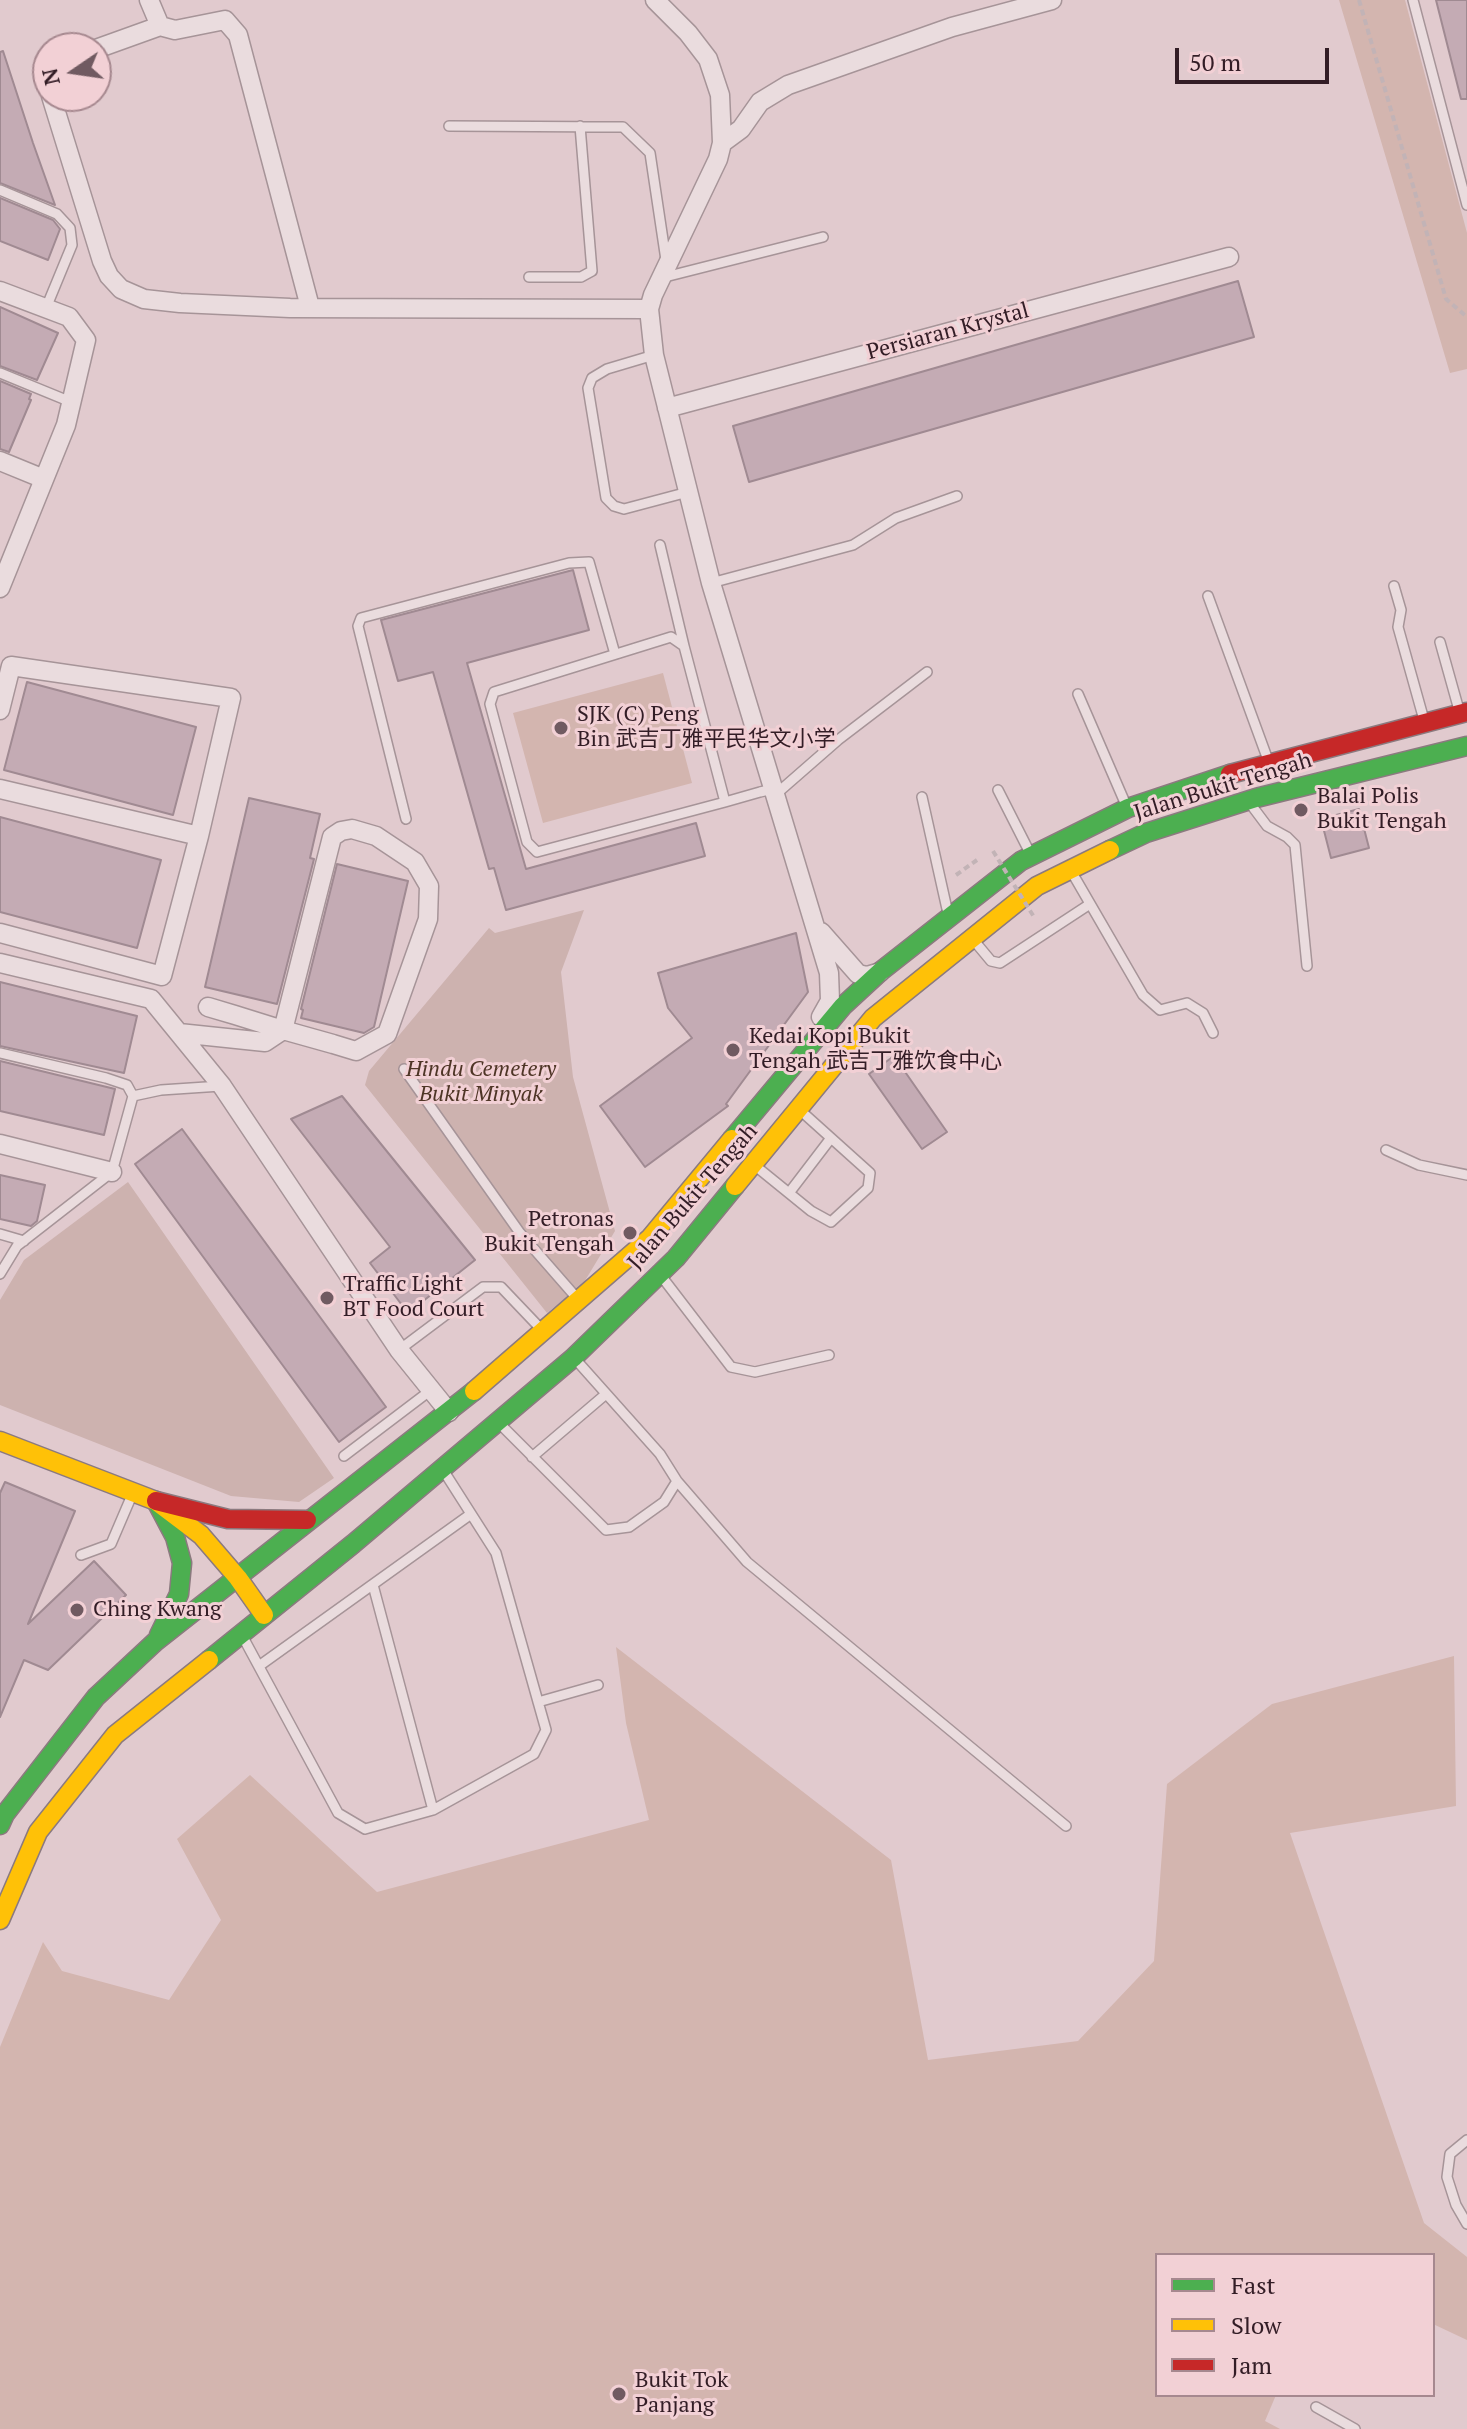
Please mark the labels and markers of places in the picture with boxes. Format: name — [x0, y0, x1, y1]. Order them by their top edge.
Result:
place label: SJK (C) Peng Bin 武吉丁雅平民华文小学 — [577, 702, 836, 754]
marker: SJK (C) Peng Bin 武吉丁雅平民华文小学 — [552, 719, 570, 737]
place label: Balai Polis Bukit Tengah — [1317, 784, 1447, 836]
marker: Balai Polis Bukit Tengah — [1292, 801, 1310, 819]
place label: Kedai Kopi Bukit Tengah 武吉丁雅饮食中心 — [749, 1024, 1002, 1076]
marker: Kedai Kopi Bukit Tengah 武吉丁雅饮食中心 — [724, 1041, 742, 1059]
place label: Petronas Bukit Tengah — [484, 1207, 614, 1258]
marker: Petronas Bukit Tengah — [621, 1224, 639, 1242]
place label: Traffic Light BT Food Court — [343, 1272, 484, 1324]
marker: Traffic Light BT Food Court — [318, 1289, 336, 1307]
place label: Ching Kwang — [93, 1597, 221, 1623]
marker: Ching Kwang — [68, 1601, 86, 1619]
place label: Bukit Tok Panjang — [635, 2368, 728, 2420]
marker: Bukit Tok Panjang — [610, 2385, 628, 2403]

